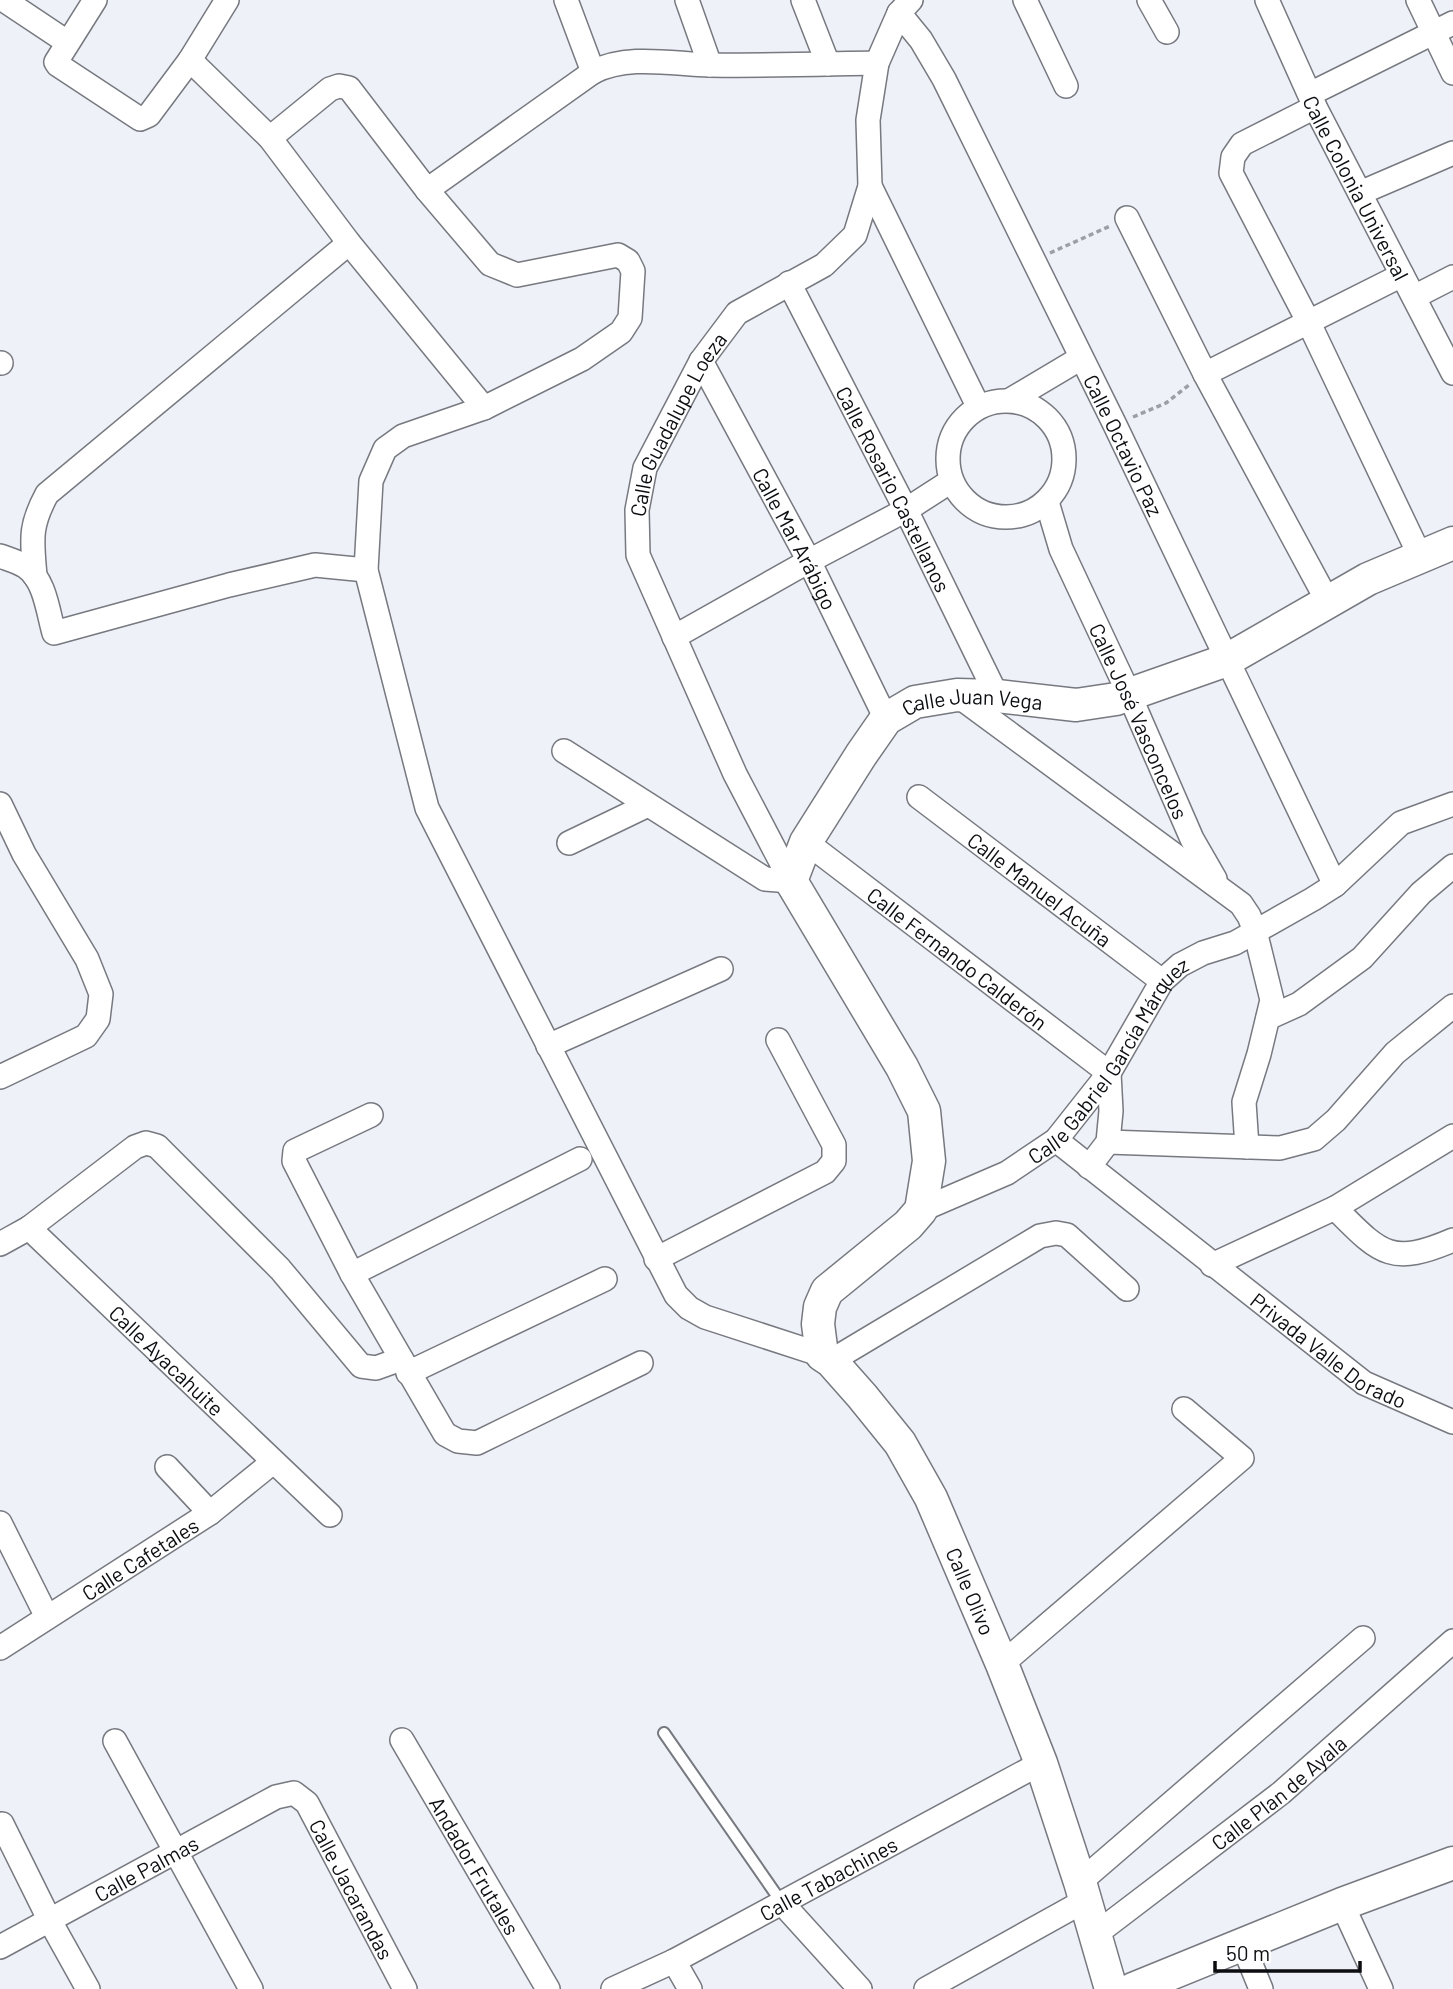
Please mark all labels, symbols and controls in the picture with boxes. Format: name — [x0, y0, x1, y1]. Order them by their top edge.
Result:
street label: Calle Colonia Universal — [1299, 91, 1415, 284]
street label: Calle Guadalupe Loeza — [624, 327, 731, 518]
street label: Calle Octavio Paz — [1079, 370, 1169, 520]
street label: Calle Rosario Castellanos — [832, 382, 956, 596]
street label: Calle Mar Arábigo — [748, 463, 843, 613]
street label: Calle José Vasconcelos — [1085, 619, 1194, 822]
street label: Calle Juan Vega — [897, 682, 1044, 720]
street label: Calle Manuel Acuña — [963, 826, 1117, 951]
street label: Calle Fernando Calderón — [863, 881, 1053, 1034]
street label: Calle Gabriel García Márquez — [1023, 951, 1192, 1168]
street label: Privada Valle Dorado — [1246, 1287, 1411, 1413]
street label: Calle Ayacahuite — [105, 1299, 230, 1420]
street label: Calle Cafetales — [77, 1512, 203, 1605]
street label: Calle Olivo — [941, 1543, 1001, 1639]
street label: Calle Plan de Ayala — [1206, 1729, 1351, 1854]
street label: Andador Frutales — [425, 1792, 526, 1939]
street label: Calle Jacarandas — [305, 1815, 399, 1963]
street label: Calle Palmas — [90, 1829, 202, 1906]
street label: Calle Tabachines — [755, 1831, 901, 1925]
scale bar — [1215, 1930, 1360, 1974]
text: 50 m — [1226, 1940, 1270, 1965]

